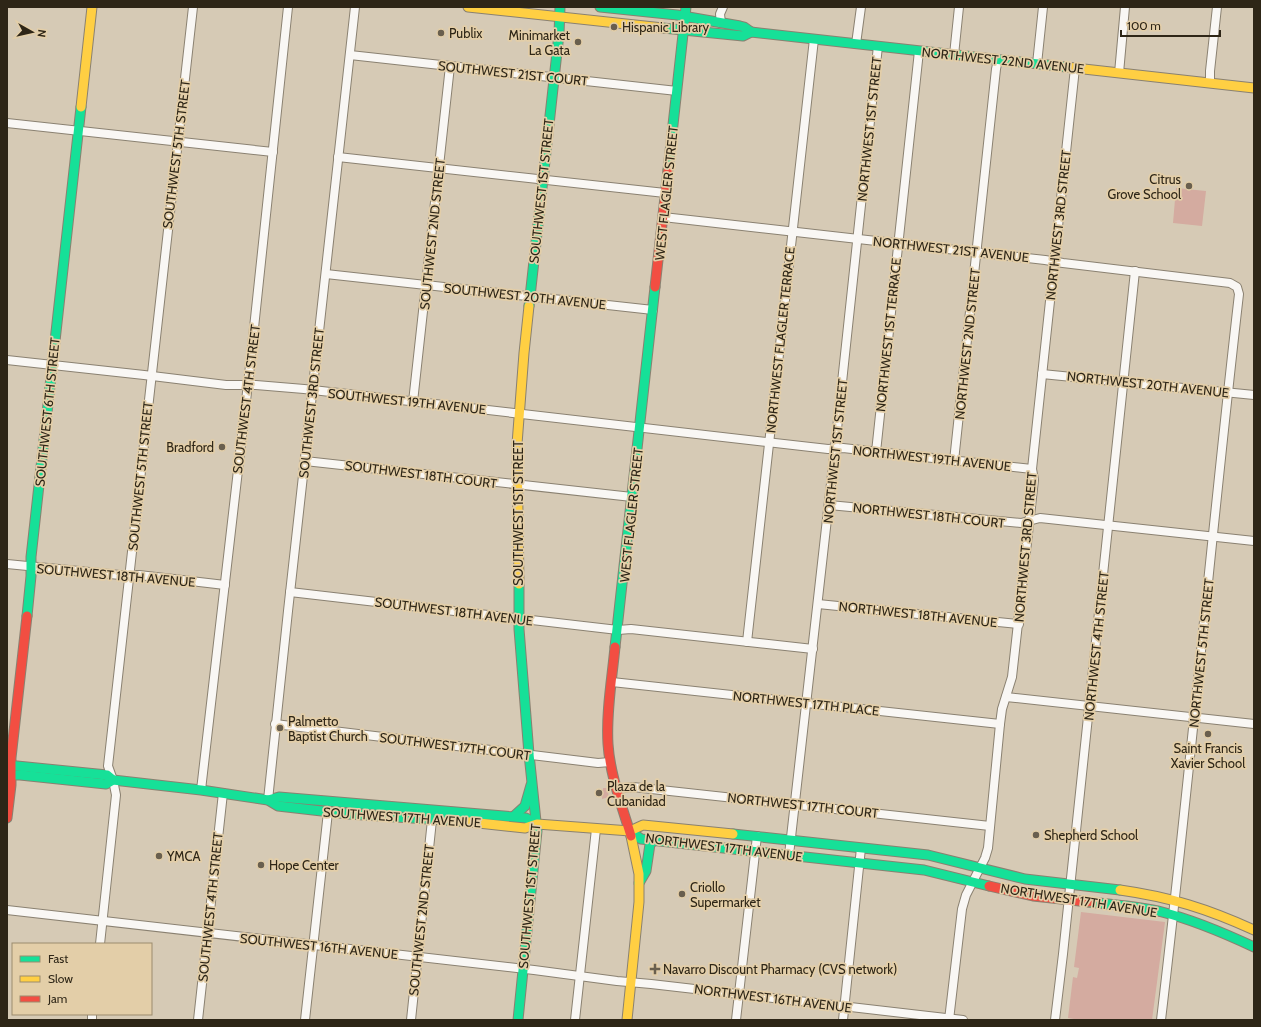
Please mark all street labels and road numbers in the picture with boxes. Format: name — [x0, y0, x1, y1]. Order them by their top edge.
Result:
street label: NORTHWEST 22ND AVENUE — [921, 44, 1085, 76]
street label: NORTHWEST 1ST STREET — [853, 56, 885, 202]
street label: SOUTHWEST 21ST COURT — [437, 57, 589, 89]
street label: SOUTHWEST 5TH STREET — [159, 79, 193, 229]
street label: SOUTHWEST 1ST STREET — [525, 118, 557, 264]
street label: WEST FLAGLER STREET — [651, 125, 681, 261]
street label: NORTHWEST 3RD STREET — [1042, 149, 1074, 301]
street label: SOUTHWEST 2ND STREET — [416, 157, 448, 310]
street label: NORTHWEST 21ST AVENUE — [872, 233, 1030, 265]
street label: NORTHWEST FLAGLER TERRACE — [762, 246, 798, 434]
street label: NORTHWEST 1ST TERRACE — [872, 257, 904, 413]
street label: NORTHWEST 2ND STREET — [951, 268, 983, 420]
street label: SOUTHWEST 20TH AVENUE — [443, 280, 607, 312]
street label: SOUTHWEST 4TH STREET — [229, 323, 263, 474]
street label: SOUTHWEST 3RD STREET — [295, 327, 327, 479]
street label: SOUTHWEST 6TH STREET — [31, 337, 63, 487]
street label: NORTHWEST 20TH AVENUE — [1066, 368, 1230, 400]
street label: NORTHWEST 1ST STREET — [819, 378, 851, 524]
street label: SOUTHWEST 19TH AVENUE — [327, 385, 487, 417]
street label: SOUTHWEST 5TH STREET — [124, 401, 156, 551]
street label: SOUTHWEST 1ST STREET — [510, 440, 526, 586]
street label: NORTHWEST 19TH AVENUE — [852, 442, 1012, 474]
street label: WEST FLAGLER STREET — [616, 447, 646, 583]
street label: SOUTHWEST 18TH COURT — [344, 457, 498, 491]
street label: NORTHWEST 3RD STREET — [1010, 471, 1040, 623]
street label: NORTHWEST 18TH COURT — [852, 499, 1006, 531]
street label: SOUTHWEST 18TH AVENUE — [36, 560, 196, 590]
street label: NORTHWEST 4TH STREET — [1080, 571, 1112, 721]
street label: NORTHWEST 5TH STREET — [1185, 578, 1217, 728]
street label: SOUTHWEST 18TH AVENUE — [374, 593, 534, 629]
street label: NORTHWEST 18TH AVENUE — [838, 598, 998, 630]
street label: NORTHWEST 17TH PLACE — [732, 687, 880, 719]
street label: SOUTHWEST 17TH COURT — [379, 729, 531, 763]
street label: NORTHWEST 17TH COURT — [727, 789, 879, 821]
street label: SOUTHWEST 17TH AVENUE — [322, 803, 482, 831]
street label: SOUTHWEST 1ST STREET — [515, 823, 543, 969]
street label: NORTHWEST 17TH AVENUE — [645, 829, 803, 865]
street label: SOUTHWEST 4TH STREET — [194, 831, 226, 982]
street label: SOUTHWEST 2ND STREET — [405, 843, 437, 996]
street label: NORTHWEST 17TH AVENUE — [1000, 880, 1158, 920]
street label: SOUTHWEST 16TH AVENUE — [239, 930, 399, 962]
street label: NORTHWEST 16TH AVENUE — [693, 980, 853, 1016]

